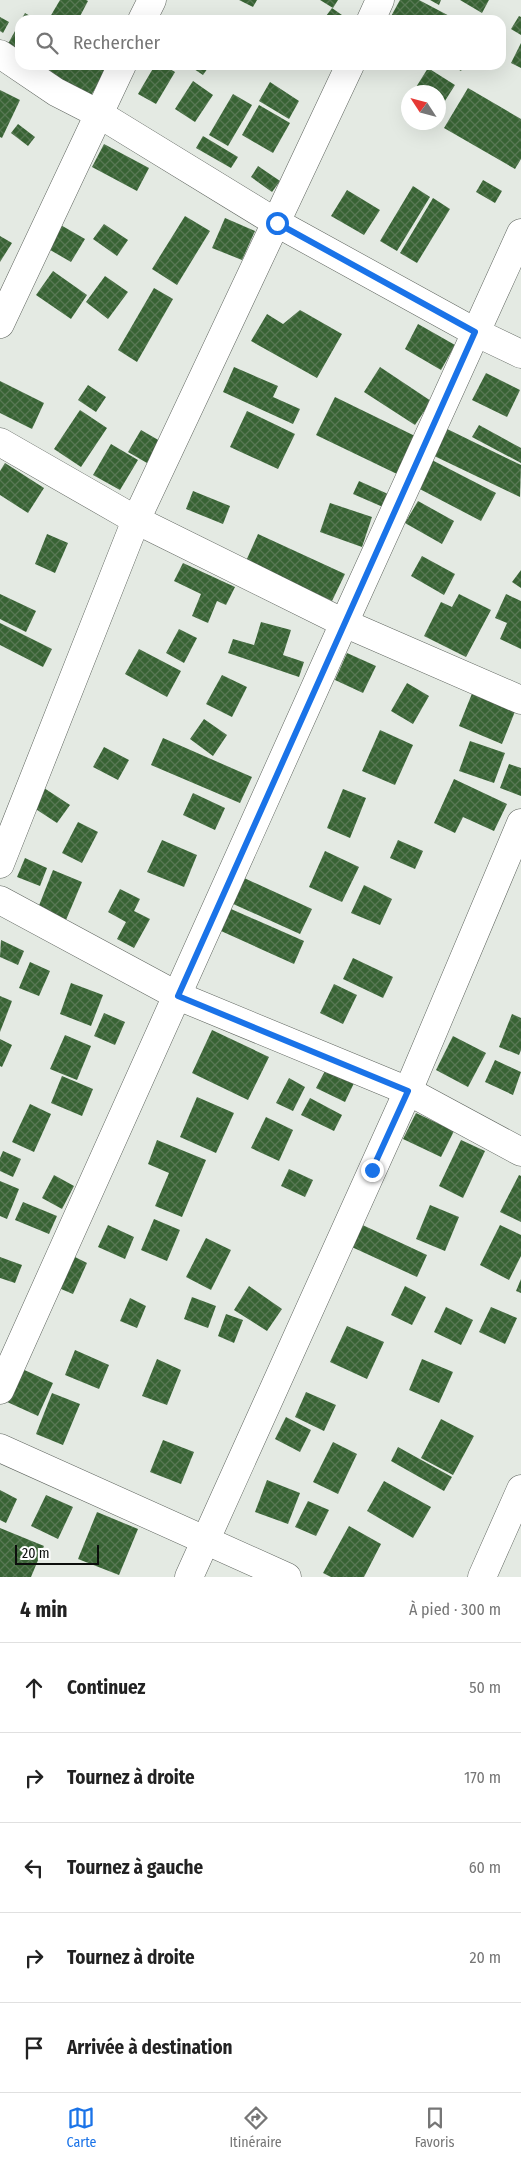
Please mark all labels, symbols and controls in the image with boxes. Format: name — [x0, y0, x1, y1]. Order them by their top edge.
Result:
search box — [15, 15, 506, 70]
icon: search — [33, 29, 61, 57]
text: Rechercher — [73, 31, 160, 54]
north arrow — [401, 85, 446, 130]
route start — [266, 212, 289, 235]
route end — [361, 1159, 384, 1182]
scale bar — [15, 1542, 99, 1565]
text: 20 m — [22, 1545, 50, 1562]
text: 4 min — [20, 1597, 68, 1623]
text: À pied · 300 m — [409, 1600, 501, 1619]
icon: ahead — [20, 1674, 48, 1702]
text: Continuez — [67, 1676, 146, 1699]
text: 50 m — [469, 1678, 501, 1697]
icon: right — [20, 1764, 48, 1792]
text: Tournez à droite — [67, 1766, 195, 1789]
text: 170 m — [464, 1768, 501, 1787]
icon: left — [20, 1854, 48, 1882]
text: Tournez à gauche — [67, 1856, 203, 1879]
text: 60 m — [469, 1858, 501, 1877]
icon: right — [20, 1944, 48, 1972]
text: Tournez à droite — [67, 1946, 195, 1969]
text: 20 m — [470, 1948, 501, 1967]
icon: arrive — [20, 2034, 48, 2062]
text: Arrivée à destination — [67, 2036, 233, 2059]
tab: Carte — [66, 2104, 96, 2151]
tab: Itinéraire — [229, 2104, 282, 2151]
tab: Favoris — [415, 2104, 455, 2151]

